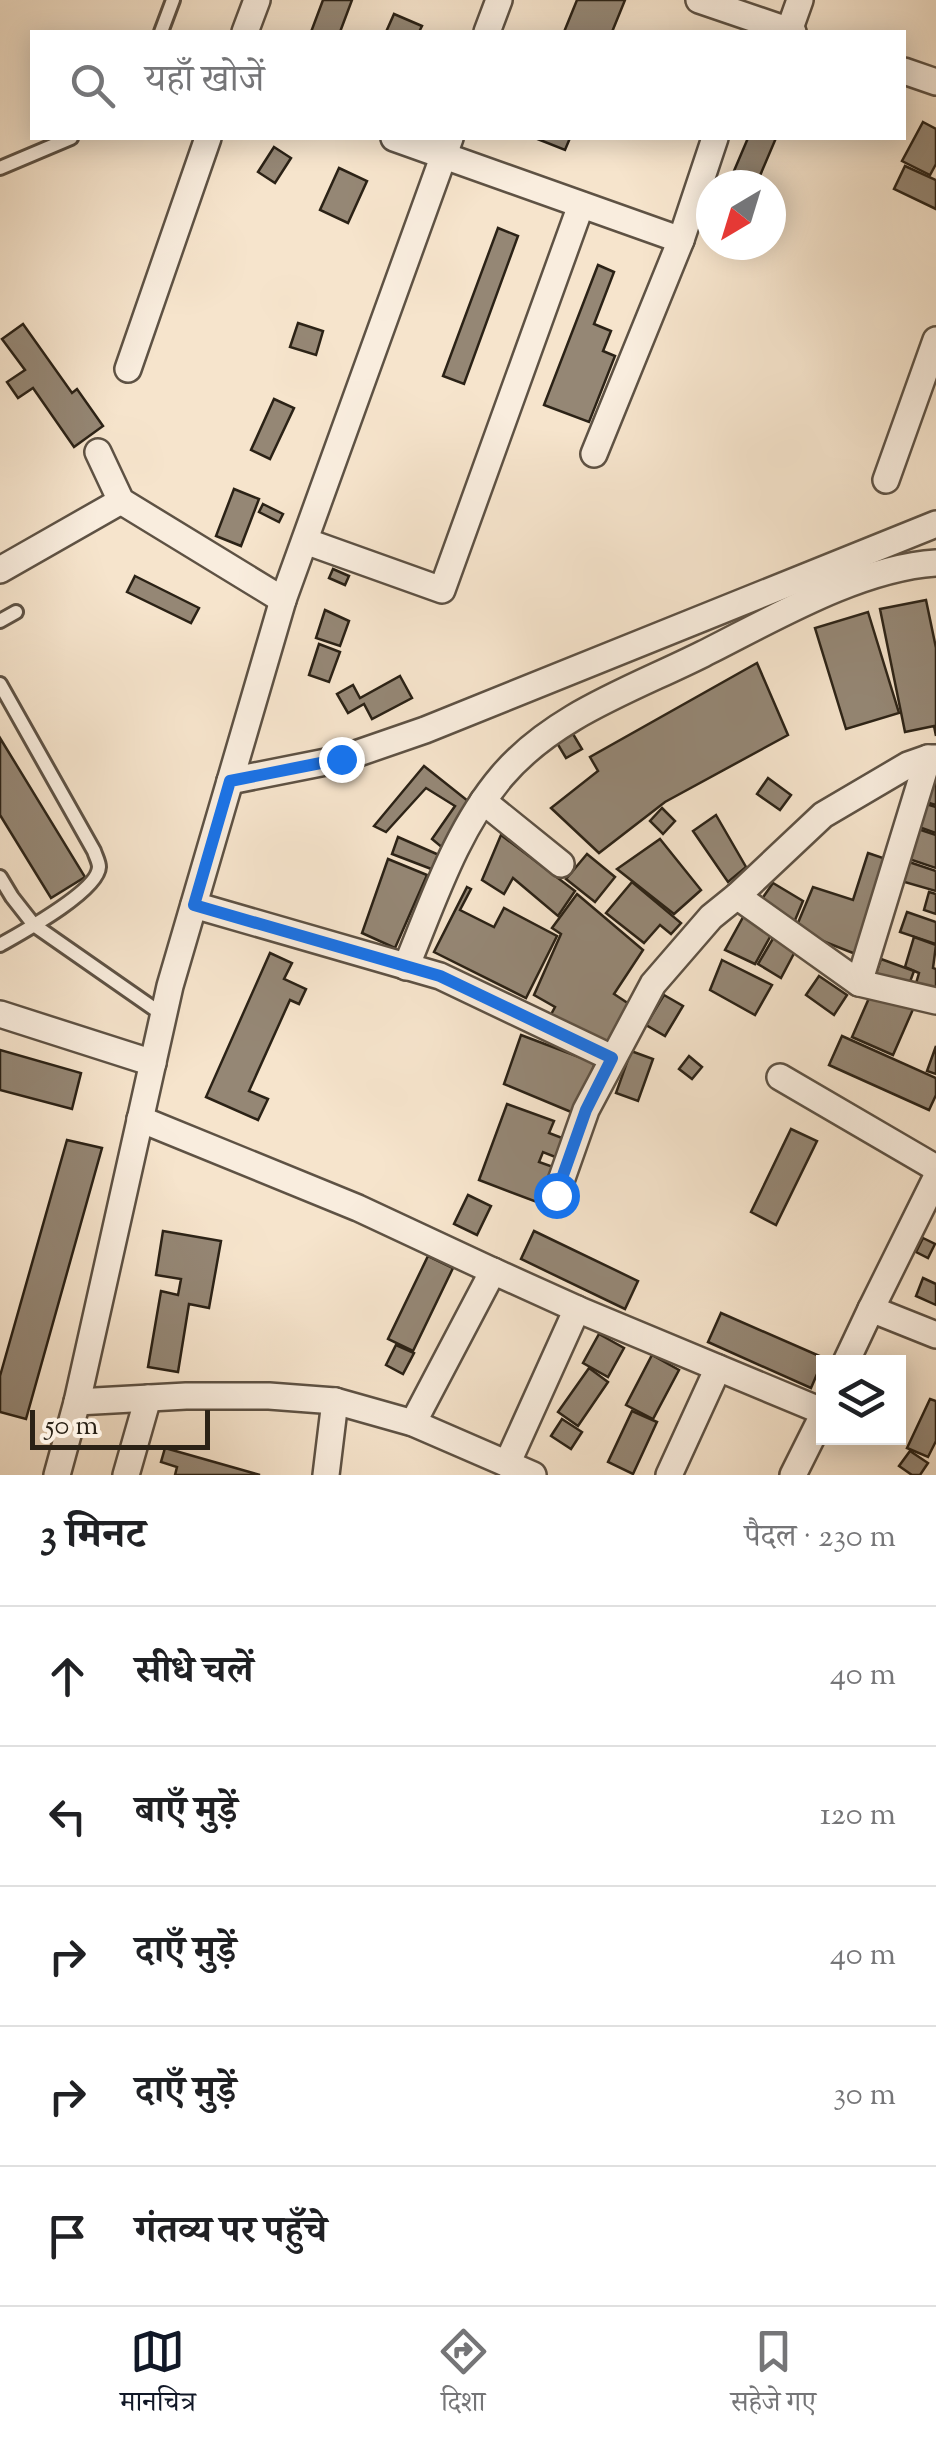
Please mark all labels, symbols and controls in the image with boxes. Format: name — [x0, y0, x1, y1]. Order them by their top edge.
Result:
search box — [30, 30, 906, 140]
text: यहाँ खोजें — [145, 55, 264, 109]
icon: search — [65, 58, 120, 113]
north arrow — [696, 170, 786, 260]
route end — [319, 737, 365, 783]
route start — [534, 1173, 580, 1219]
map controls — [816, 1355, 906, 1445]
button: layers — [816, 1355, 906, 1445]
scale bar — [30, 1405, 210, 1450]
text: 50 m — [45, 1407, 99, 1447]
text: 3 मिनट — [40, 1507, 146, 1567]
text: पैदल · 230 m — [744, 1515, 896, 1561]
text: सीधे चलें — [135, 1646, 253, 1700]
icon: ahead — [40, 1649, 95, 1704]
text: 40 m — [830, 1653, 896, 1699]
text: बाएँ मुड़ें — [135, 1786, 237, 1840]
icon: left — [40, 1789, 95, 1844]
text: 120 m — [820, 1793, 896, 1839]
text: दाएँ मुड़ें — [135, 1926, 236, 1980]
icon: right — [40, 1929, 95, 1984]
text: 40 m — [830, 1933, 896, 1979]
text: दाएँ मुड़ें — [135, 2066, 236, 2120]
icon: right — [40, 2069, 95, 2124]
text: 30 m — [833, 2073, 896, 2119]
text: गंतव्य पर पहुँचे — [135, 2206, 327, 2260]
icon: arrive — [40, 2209, 95, 2264]
tab: मानचित्र — [120, 2324, 196, 2429]
tab: दिशा — [436, 2324, 491, 2429]
tab: सहेजे गए — [730, 2324, 816, 2429]

